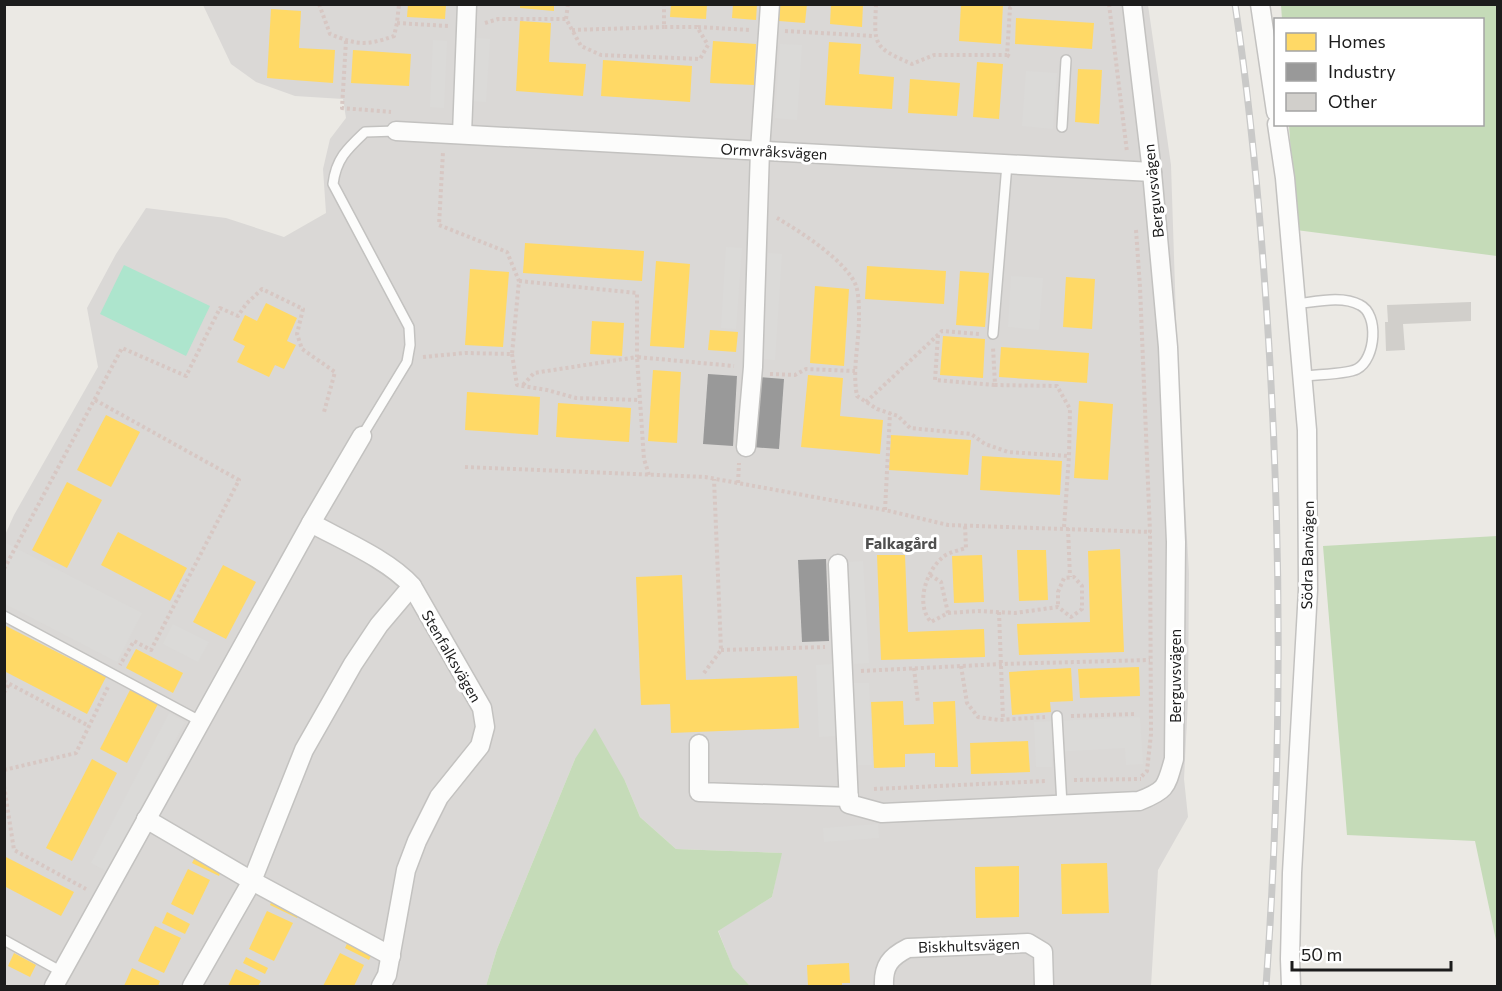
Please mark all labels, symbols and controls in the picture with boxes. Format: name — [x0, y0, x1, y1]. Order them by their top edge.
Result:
legend — [1274, 18, 1484, 126]
text: Homes — [1328, 30, 1386, 52]
text: Industry — [1328, 60, 1396, 82]
text: Other — [1328, 90, 1377, 112]
street label: Ormvråksvägen — [720, 139, 828, 163]
street label: Berguvsvägen — [1139, 143, 1167, 239]
street label: Södra Banvägen — [1297, 500, 1317, 610]
district label: Falkagård — [865, 533, 937, 552]
street label: Stenfalksvägen — [418, 607, 486, 705]
street label: Berguvsvägen — [1166, 629, 1184, 723]
street label: Biskhultsvägen — [918, 934, 1020, 956]
scale bar — [1292, 934, 1451, 972]
text: 50 m — [1301, 943, 1342, 965]

